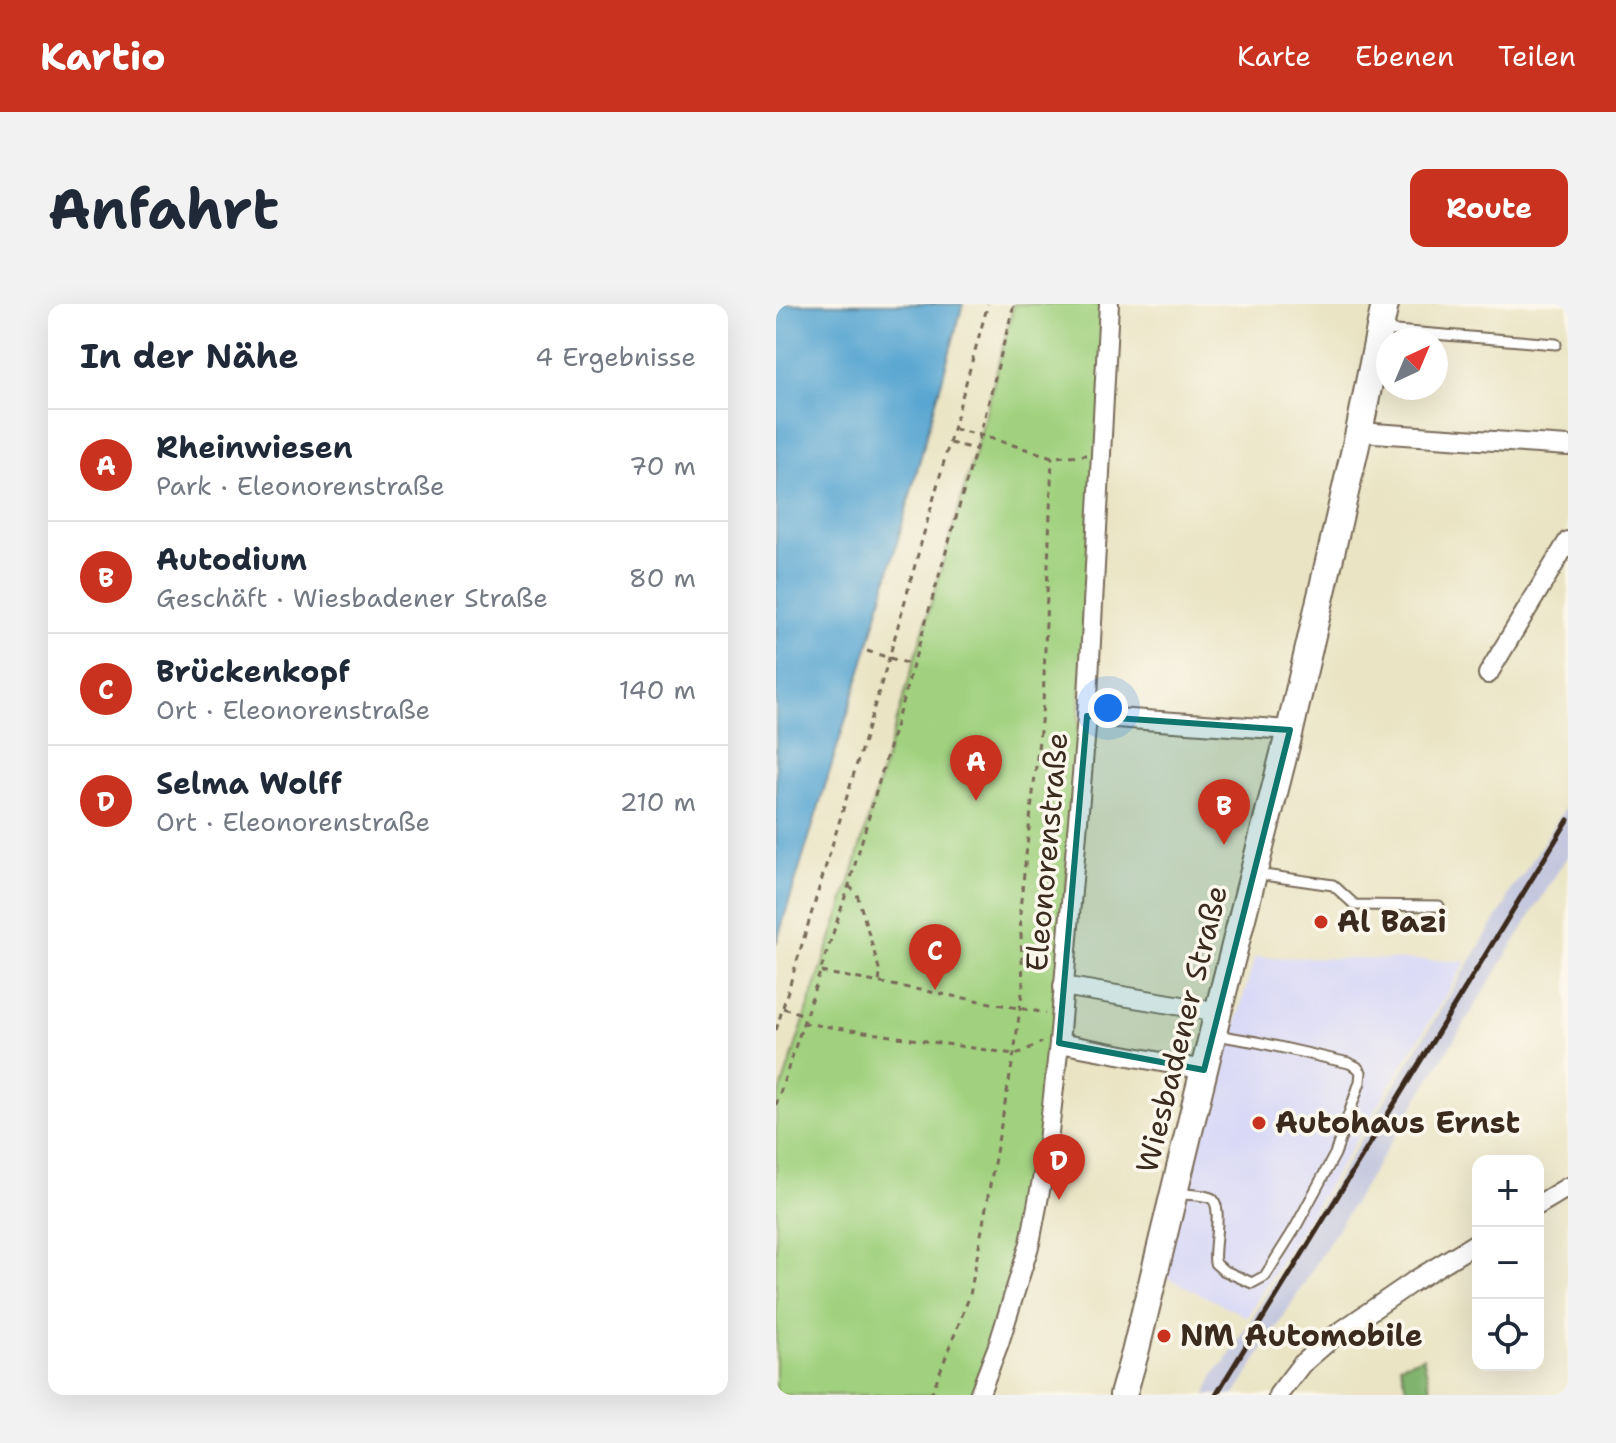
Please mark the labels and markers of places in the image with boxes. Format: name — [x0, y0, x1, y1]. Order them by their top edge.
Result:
pin: A — [950, 735, 1002, 801]
pin: B — [1198, 779, 1250, 845]
place label: Al Bazi — [1337, 901, 1447, 942]
marker: Al Bazi — [1312, 913, 1330, 931]
pin: C — [909, 924, 961, 990]
place label: Autohaus Ernst — [1275, 1102, 1520, 1143]
marker: Autohaus Ernst — [1250, 1114, 1268, 1132]
pin: D — [1033, 1134, 1085, 1200]
place label: NM Automobile — [1180, 1315, 1423, 1356]
marker: NM Automobile — [1155, 1327, 1173, 1345]

